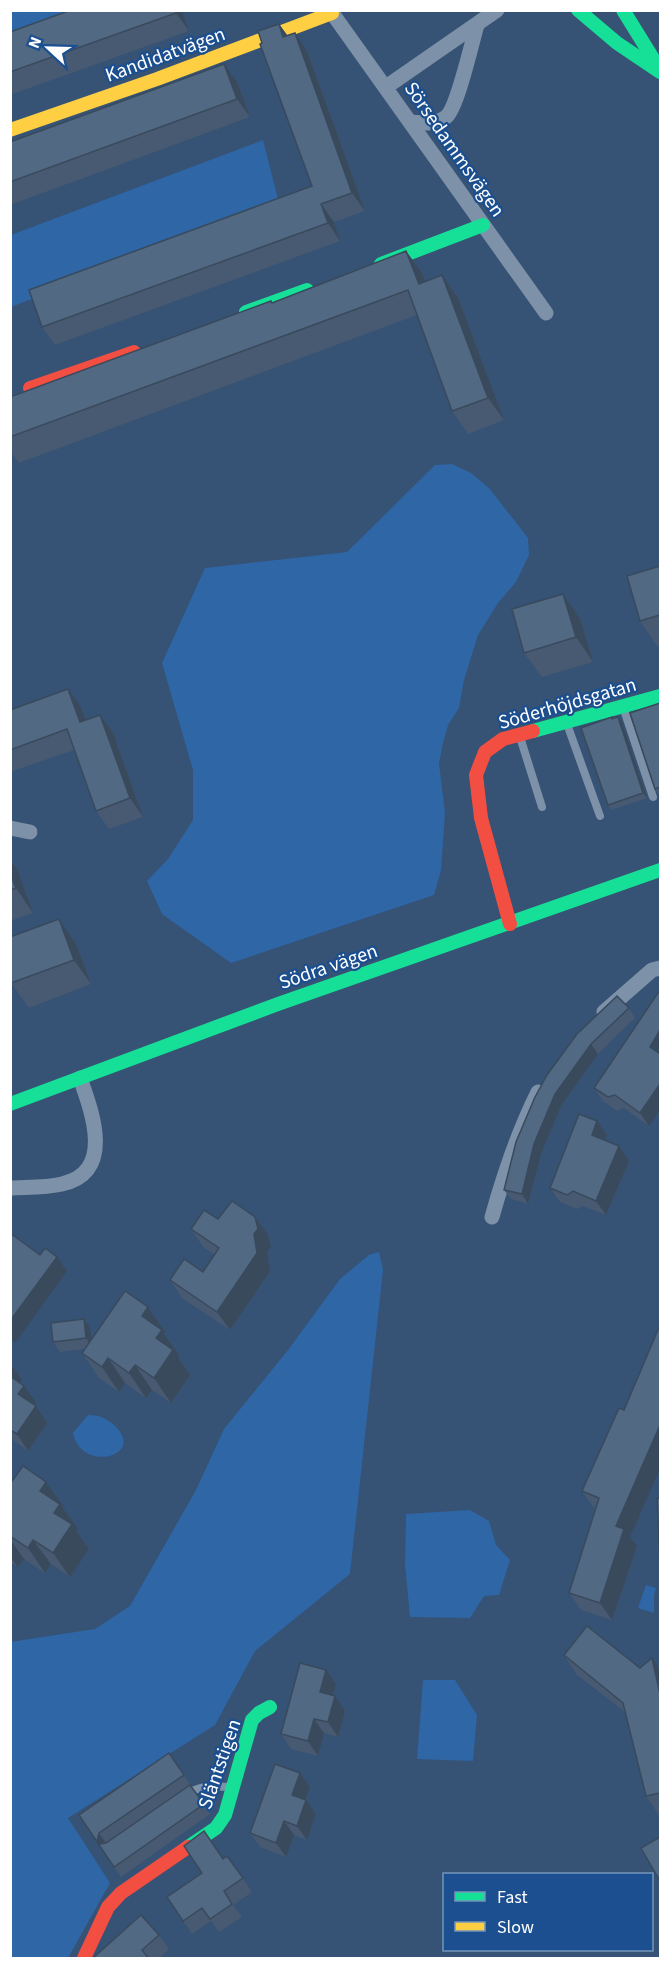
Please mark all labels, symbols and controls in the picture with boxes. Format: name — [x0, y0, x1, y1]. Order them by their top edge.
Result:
north arrow — [18, 18, 78, 78]
street label: Kandidatvägen — [101, 20, 229, 90]
text: N — [23, 34, 47, 52]
street label: Sörsedammsvägen — [397, 76, 511, 223]
street label: Söderhöjdsgatan — [495, 671, 640, 737]
street label: Södra vägen — [275, 937, 382, 997]
street label: Släntstigen — [191, 1715, 248, 1813]
legend — [443, 1873, 653, 1951]
text: Fast — [497, 1885, 528, 1910]
text: Slow — [497, 1915, 534, 1940]

